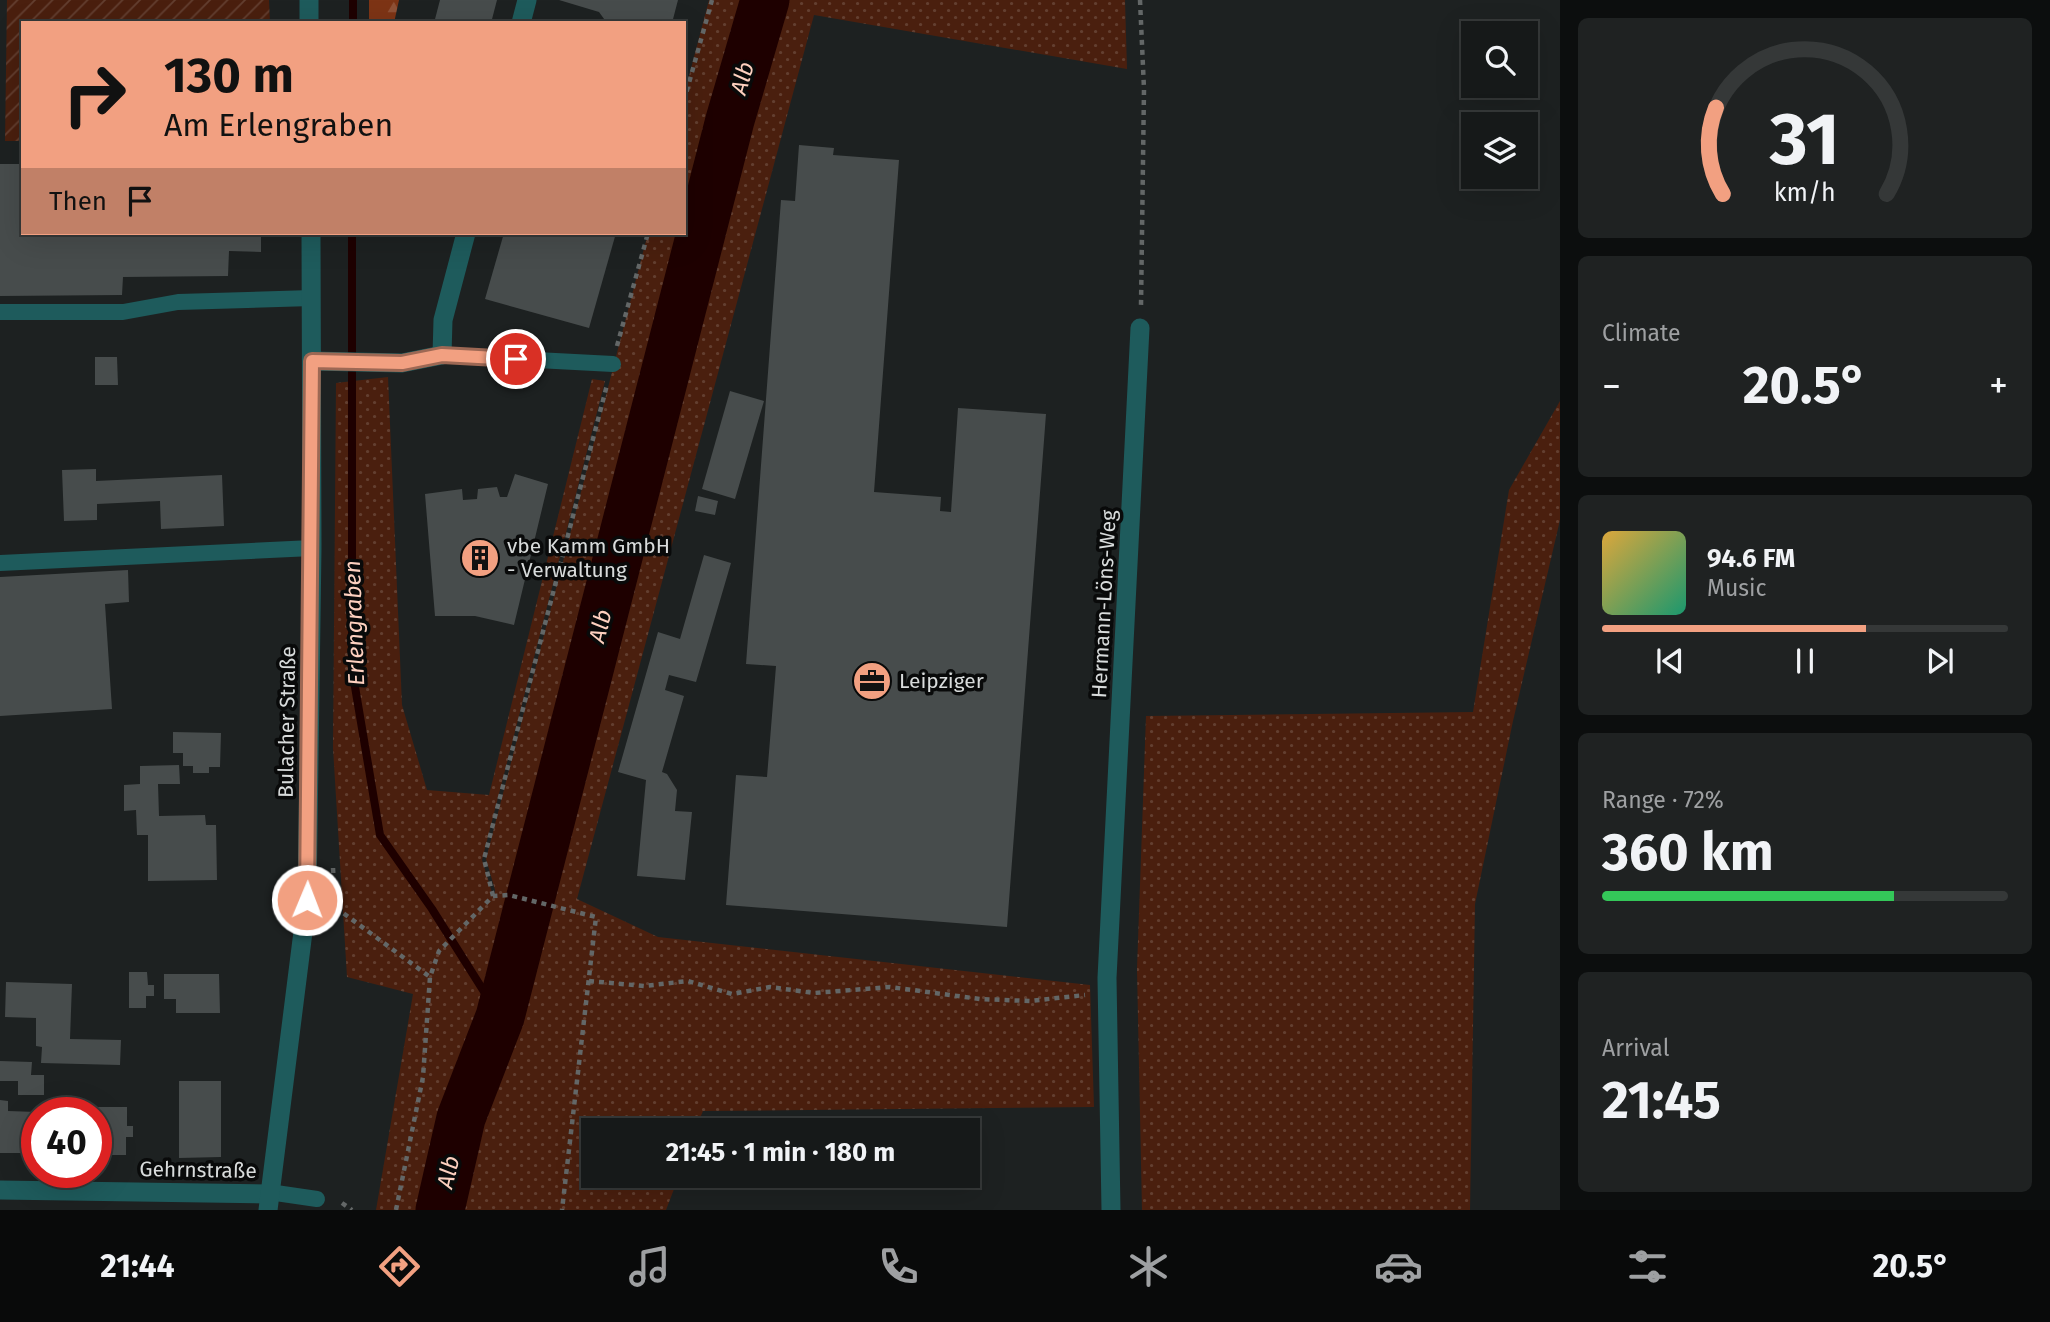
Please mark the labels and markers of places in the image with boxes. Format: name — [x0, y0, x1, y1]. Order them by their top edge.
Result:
pin — [486, 329, 546, 389]
place label: vbe Kamm GmbH - Verwaltung — [507, 533, 670, 583]
building icon: vbe Kamm GmbH - Verwaltung — [459, 537, 501, 579]
office icon: Leipziger — [851, 660, 893, 702]
place label: Leipziger — [899, 668, 984, 694]

